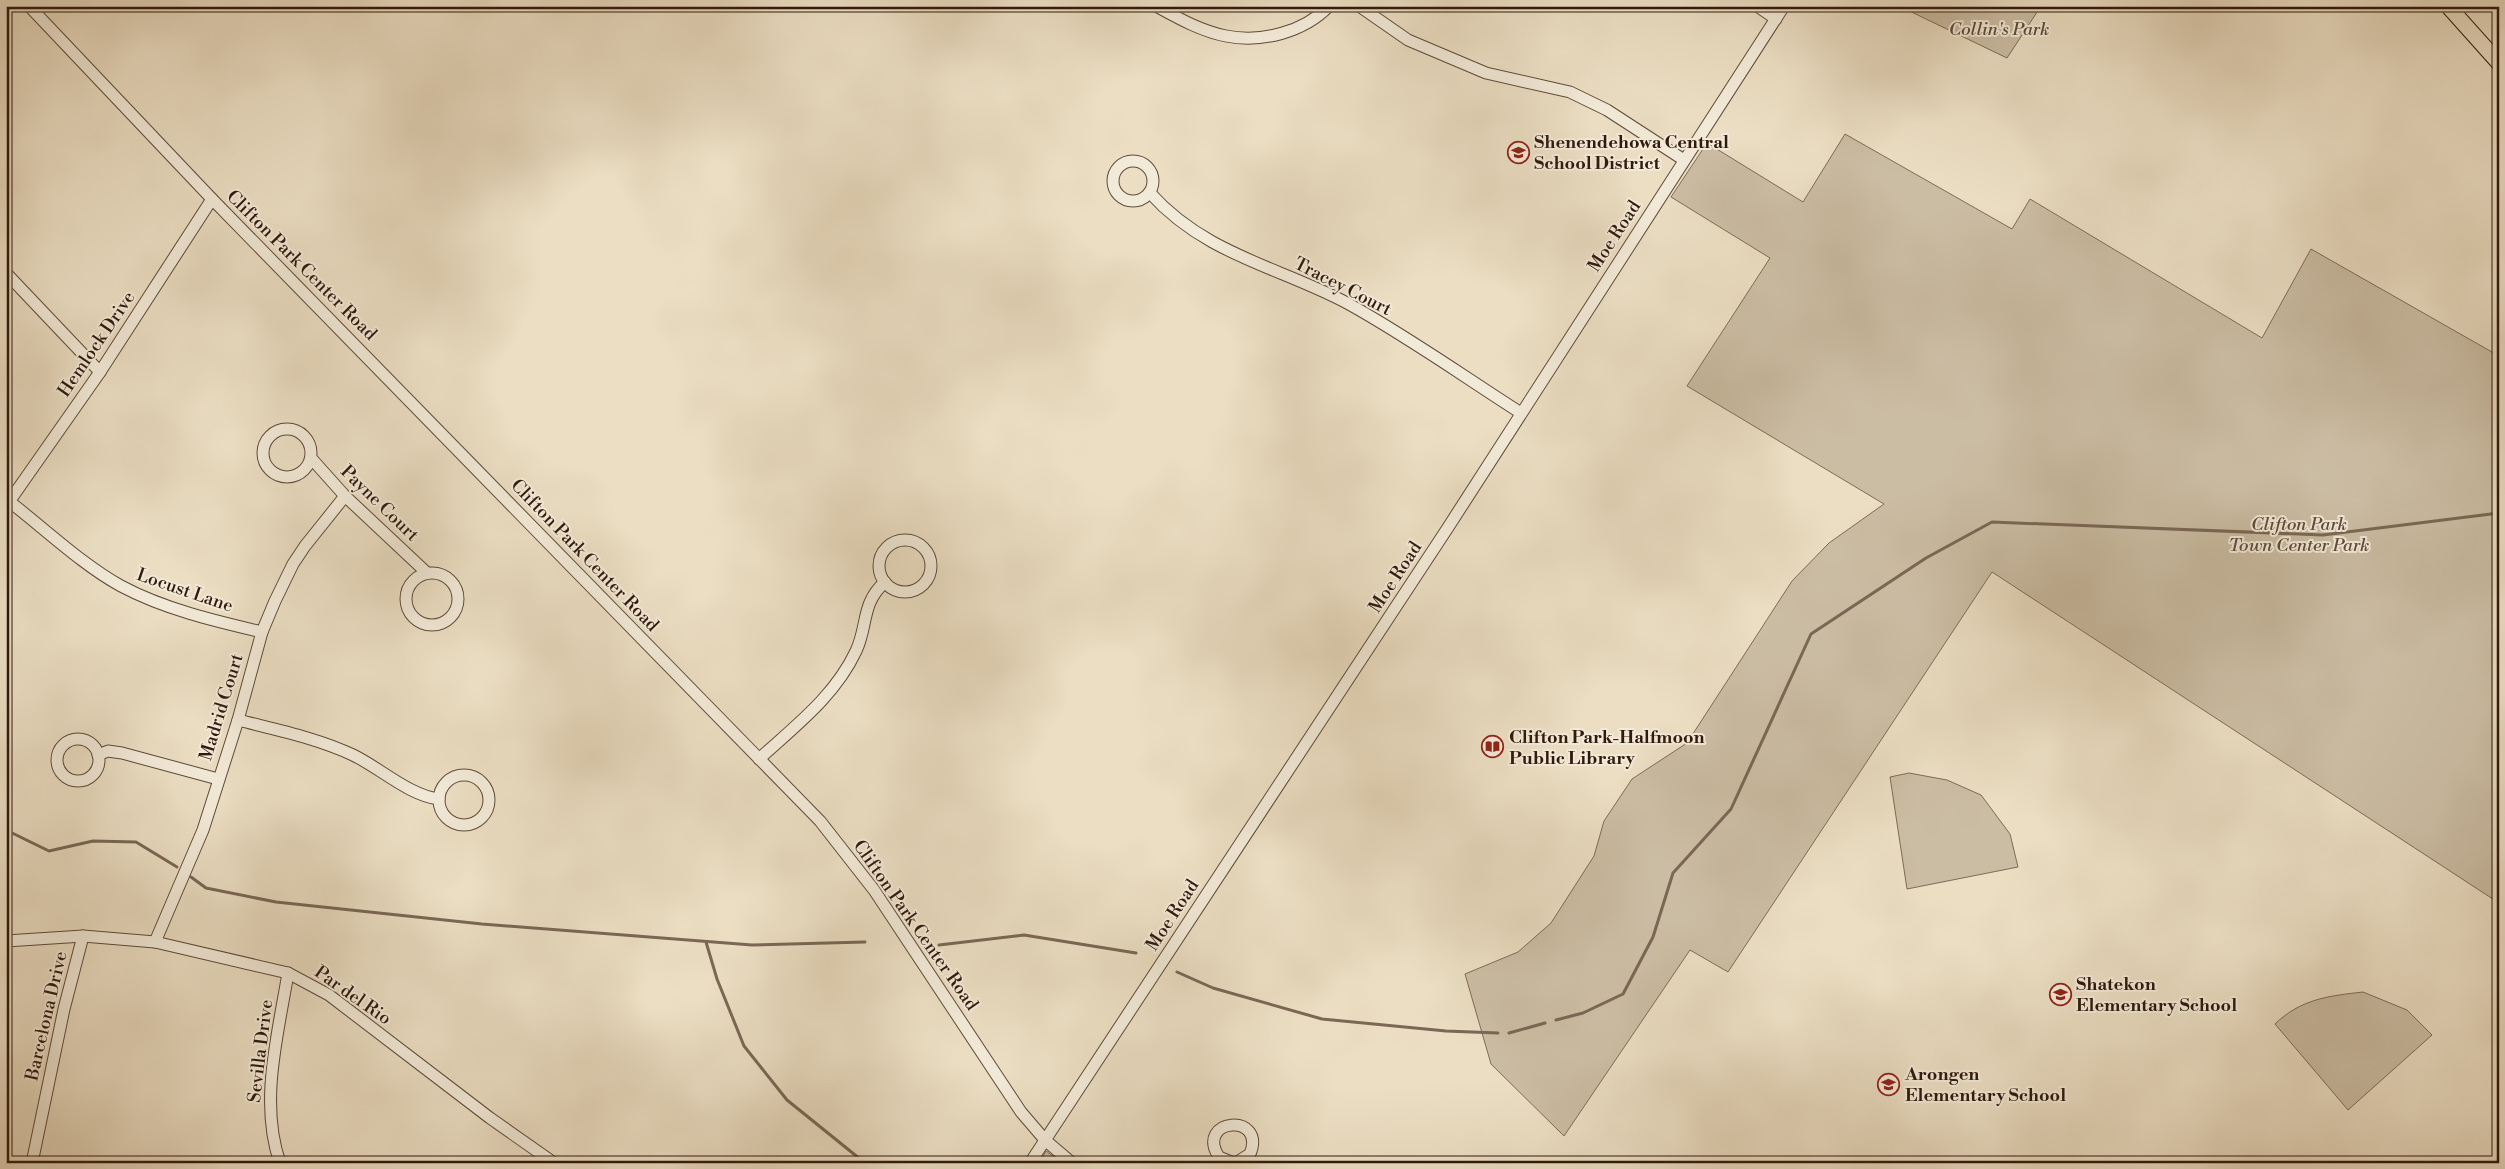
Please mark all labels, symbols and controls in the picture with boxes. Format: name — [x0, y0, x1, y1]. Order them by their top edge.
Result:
park label: Collin's Park — [1949, 18, 2049, 41]
place label: Shenendehowa Central School District — [1534, 131, 1729, 175]
school or university icon: Shenendehowa Central School District — [1506, 140, 1530, 164]
street label: Clifton Park Center Road — [222, 185, 382, 346]
street label: Moe Road — [1583, 196, 1646, 276]
street label: Tracey Court — [1290, 252, 1396, 321]
street label: Hemlock Drive — [53, 287, 140, 402]
street label: Payne Court — [336, 460, 424, 547]
street label: Clifton Park Center Road — [506, 474, 664, 637]
park label: Clifton Park Town Center Park — [2228, 513, 2370, 557]
street label: Moe Road — [1364, 537, 1427, 617]
street label: Locust Lane — [134, 563, 236, 618]
street label: Madrid Court — [194, 650, 249, 763]
place label: Clifton Park-Halfmoon Public Library — [1509, 726, 1705, 770]
library icon: Clifton Park-Halfmoon Public Library — [1481, 735, 1505, 759]
street label: Clifton Park Center Road — [848, 835, 984, 1016]
street label: Moe Road — [1141, 875, 1204, 955]
street label: Barcelona Drive — [20, 949, 73, 1084]
street label: Par del Rio — [310, 961, 396, 1030]
place label: Shatekon Elementary School — [2076, 973, 2237, 1017]
school or university icon: Shatekon Elementary School — [2048, 982, 2072, 1006]
street label: Sevilla Drive — [243, 998, 278, 1104]
place label: Arongen Elementary School — [1904, 1063, 2066, 1107]
school or university icon: Arongen Elementary School — [1877, 1072, 1901, 1096]

